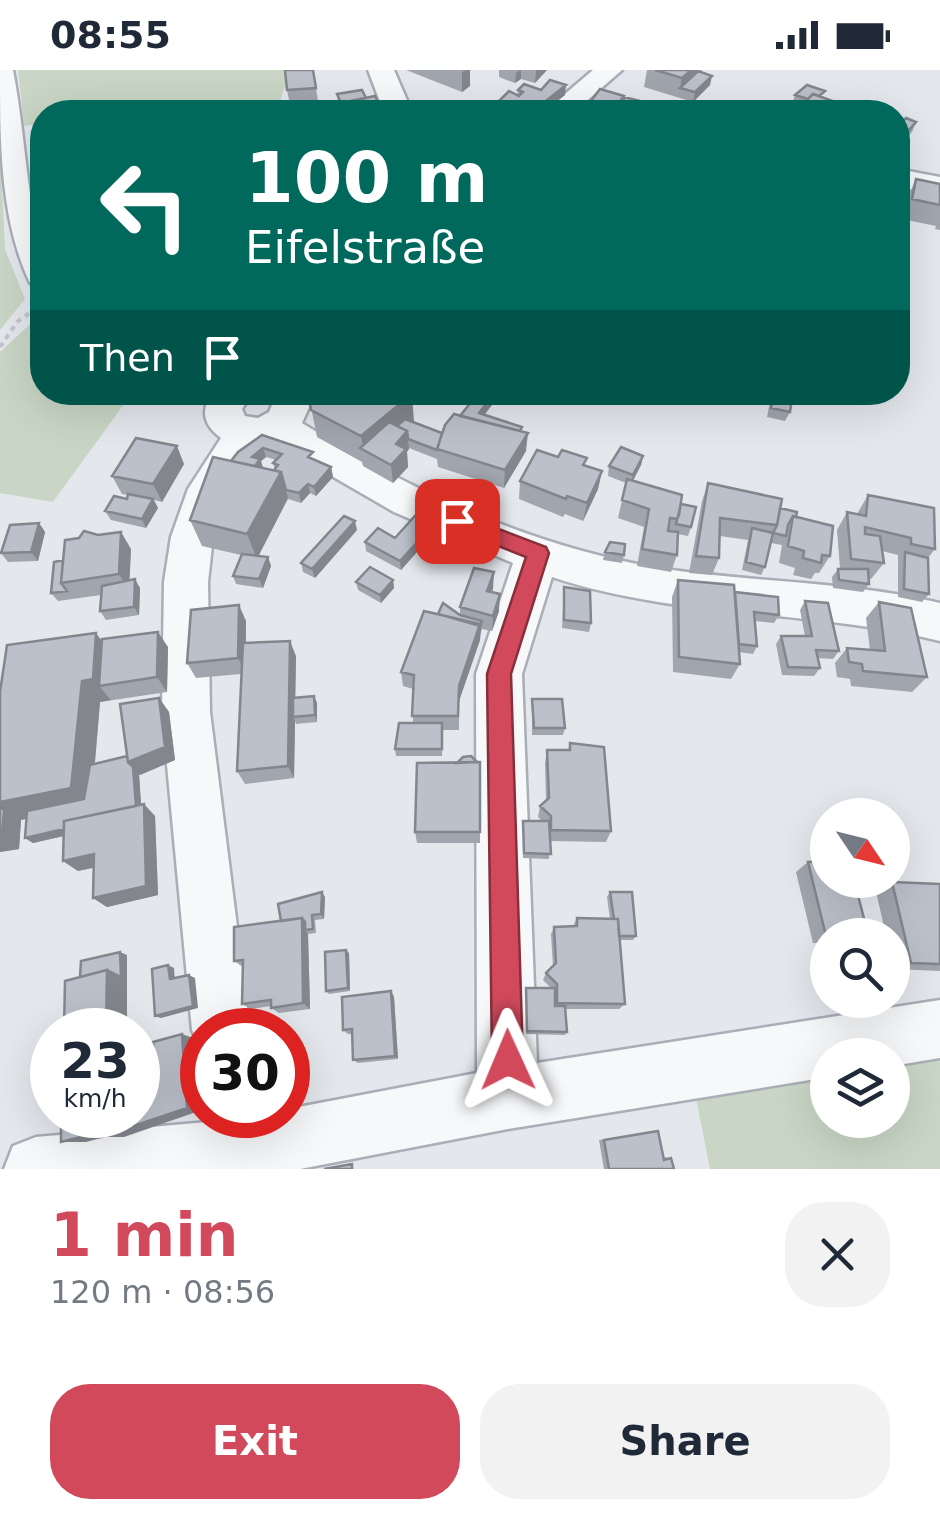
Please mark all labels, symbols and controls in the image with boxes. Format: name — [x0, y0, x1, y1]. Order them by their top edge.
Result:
text: 08:55 — [50, 13, 171, 57]
text: 100 m — [245, 137, 488, 219]
icon: left — [80, 140, 210, 270]
text: Eifelstraße — [245, 221, 485, 274]
icon: arrive — [195, 330, 250, 385]
text: Then — [80, 336, 175, 380]
pin — [415, 479, 500, 564]
icon: arrive — [430, 494, 485, 549]
north arrow — [810, 798, 910, 898]
map controls — [810, 798, 910, 1138]
button: search — [810, 918, 910, 1018]
speed limit sign: 30 — [180, 1008, 310, 1138]
position arrow — [456, 1008, 560, 1112]
text: 23 — [60, 1032, 130, 1090]
button: layers — [810, 1038, 910, 1138]
text: km/h — [63, 1084, 127, 1113]
text: 1 min — [50, 1200, 238, 1270]
button: close — [785, 1202, 890, 1307]
text: 120 m · 08:56 — [50, 1273, 275, 1311]
button: Exit — [50, 1384, 460, 1499]
button: Share — [480, 1384, 890, 1499]

